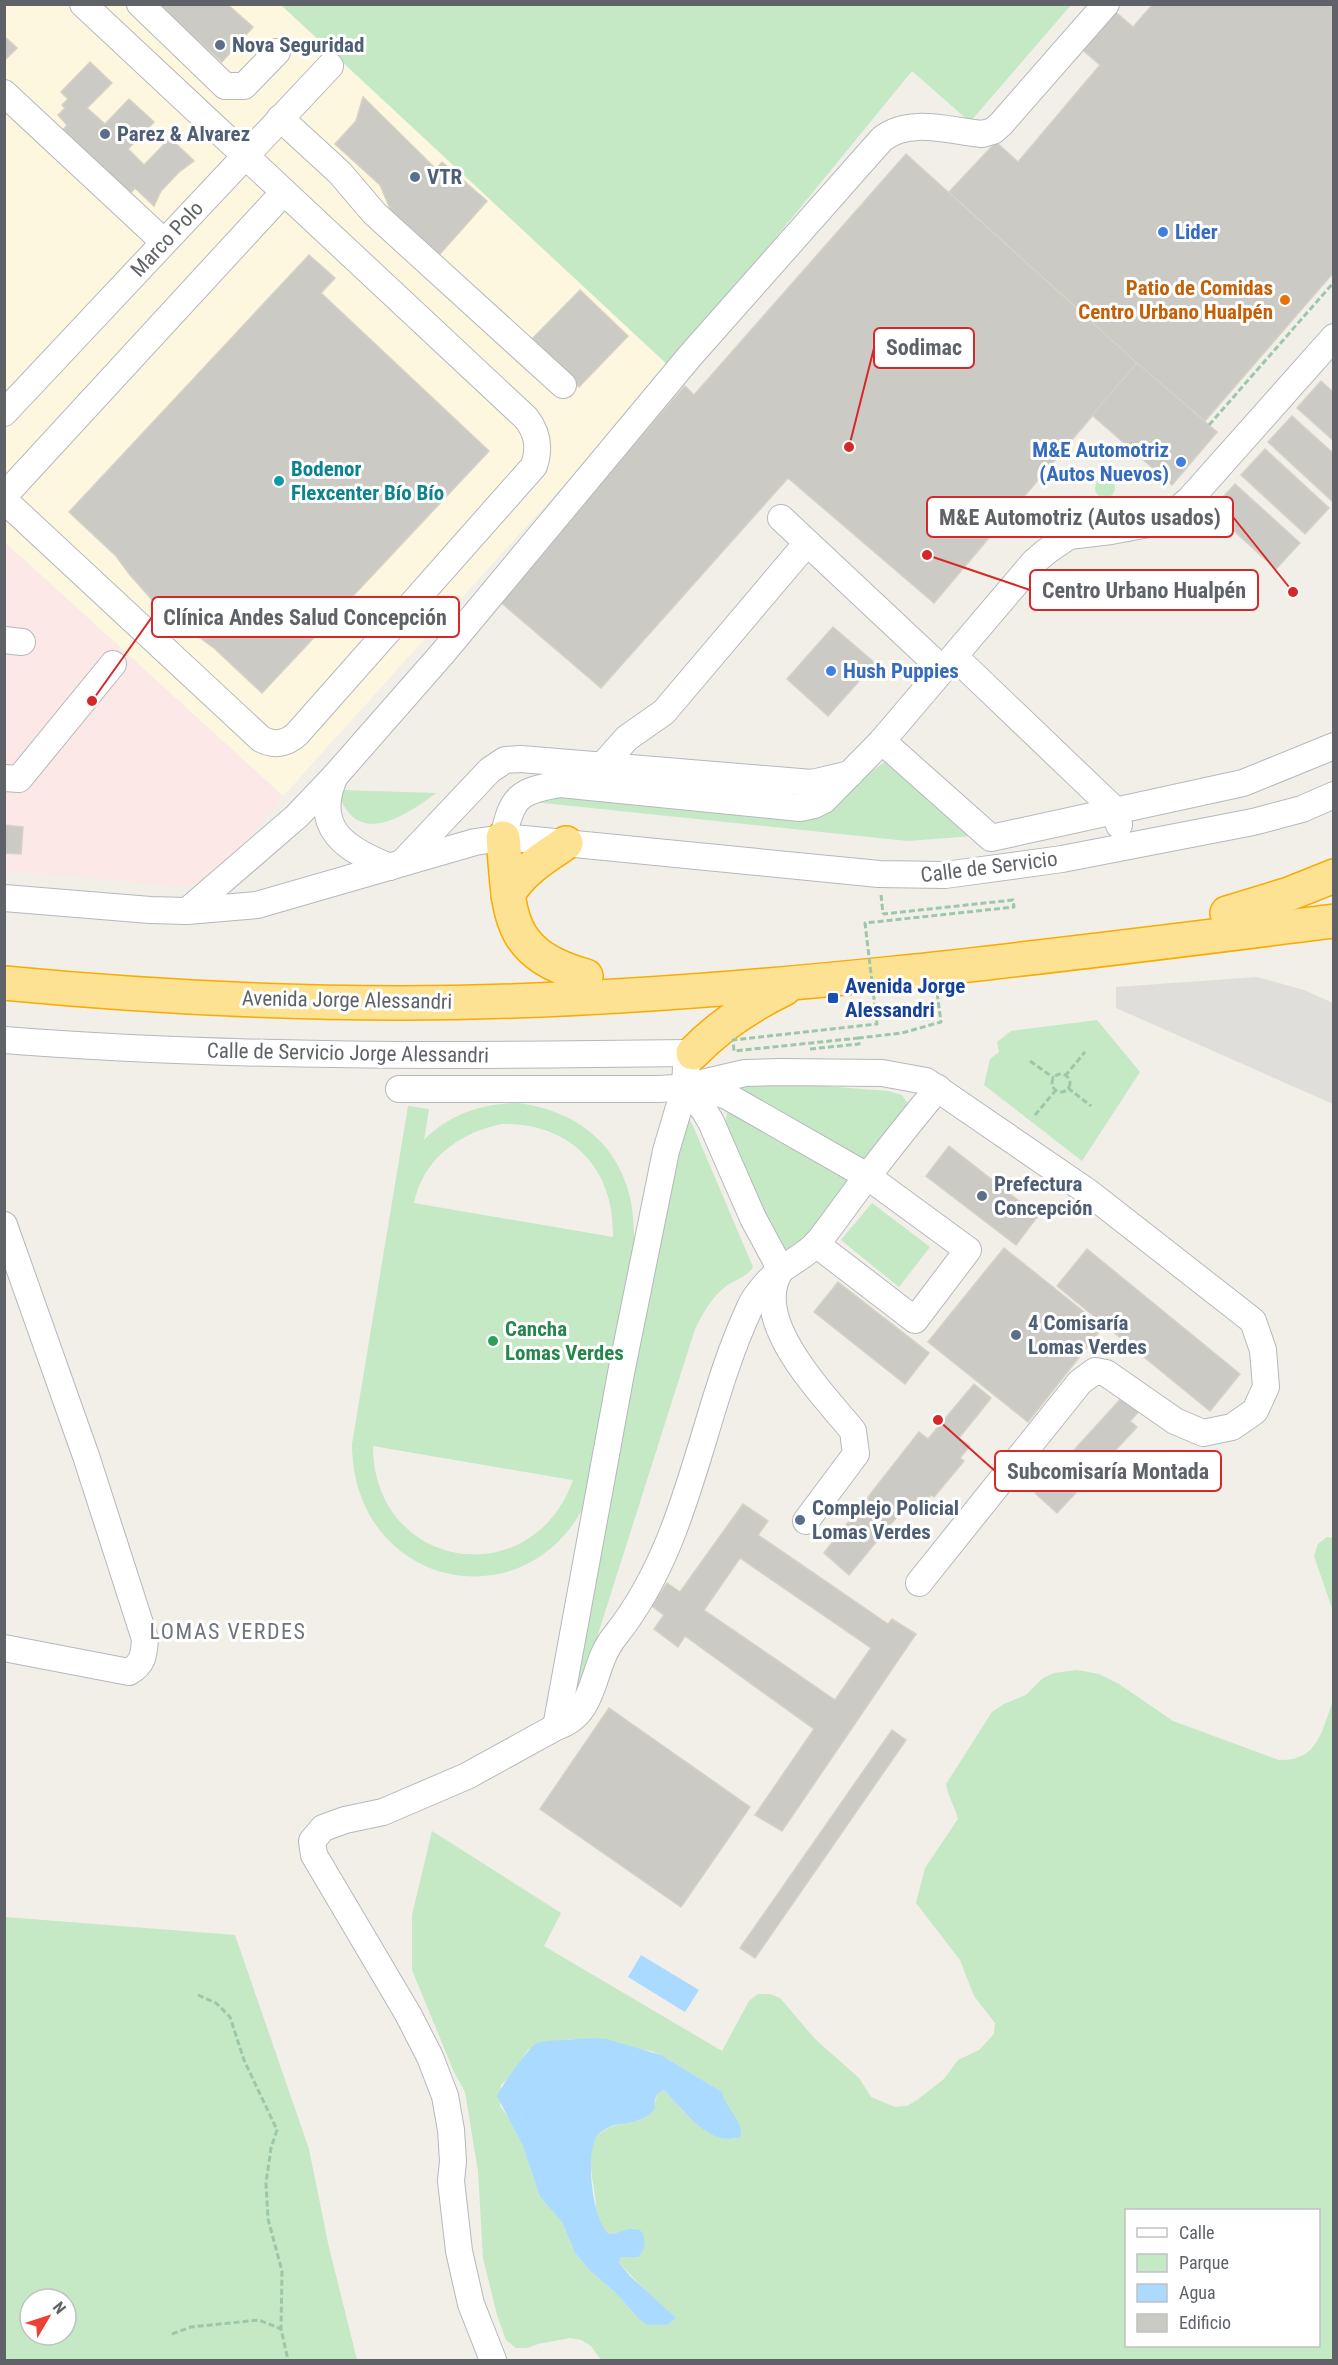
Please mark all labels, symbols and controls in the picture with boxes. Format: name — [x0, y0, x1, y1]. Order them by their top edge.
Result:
place label: Nova Seguridad — [232, 33, 364, 57]
marker: Nova Seguridad — [213, 38, 227, 52]
place label: Parez & Alvarez — [117, 122, 250, 146]
marker: Parez & Alvarez — [98, 127, 112, 141]
place label: VTR — [427, 165, 463, 189]
marker: VTR — [408, 170, 422, 184]
street label: Marco Polo — [126, 196, 208, 282]
place label: Lider — [1175, 220, 1218, 244]
marker: Lider — [1156, 225, 1170, 239]
place label: Patio de Comidas Centro Urbano Hualpén — [1078, 276, 1273, 324]
marker: Patio de Comidas Centro Urbano Hualpén — [1278, 293, 1292, 307]
callout: Sodimac — [874, 328, 974, 368]
text: Sodimac — [886, 335, 962, 360]
place label: M&E Automotriz (Autos Nuevos) — [1032, 438, 1169, 486]
marker: M&E Automotriz (Autos Nuevos) — [1174, 455, 1188, 469]
place label: Bodenor Flexcenter Bío Bío — [291, 457, 444, 505]
marker: Bodenor Flexcenter Bío Bío — [272, 474, 286, 488]
callout: M&E Automotriz (Autos usados) — [927, 497, 1233, 537]
text: M&E Automotriz (Autos usados) — [939, 505, 1221, 530]
callout: Centro Urbano Hualpén — [1030, 570, 1258, 610]
text: Centro Urbano Hualpén — [1042, 578, 1246, 603]
callout: Clínica Andes Salud Concepción — [152, 597, 459, 637]
text: Clínica Andes Salud Concepción — [163, 605, 447, 630]
place label: Hush Puppies — [843, 659, 959, 683]
marker: Hush Puppies — [824, 664, 838, 678]
street label: Calle de Servicio — [919, 847, 1059, 887]
place label: Avenida Jorge Alessandri — [845, 974, 965, 1022]
street label: Avenida Jorge Alessandri — [242, 986, 452, 1014]
marker: Avenida Jorge Alessandri — [826, 991, 840, 1005]
street label: Calle de Servicio Jorge Alessandri — [207, 1039, 489, 1067]
place label: Prefectura Concepción — [994, 1172, 1093, 1220]
marker: Prefectura Concepción — [975, 1189, 989, 1203]
place label: 4 Comisaría Lomas Verdes — [1028, 1311, 1147, 1359]
place label: Cancha Lomas Verdes — [505, 1317, 624, 1365]
marker: 4 Comisaría Lomas Verdes — [1009, 1328, 1023, 1342]
marker: Cancha Lomas Verdes — [486, 1334, 500, 1348]
callout: Subcomisaría Montada — [995, 1451, 1221, 1491]
text: Subcomisaría Montada — [1007, 1459, 1209, 1484]
place label: Complejo Policial Lomas Verdes — [812, 1496, 959, 1544]
marker: Complejo Policial Lomas Verdes — [793, 1513, 807, 1527]
district label: LOMAS VERDES — [150, 1619, 306, 1644]
legend — [1125, 2209, 1320, 2347]
text: Calle — [1179, 2222, 1215, 2243]
text: Parque — [1179, 2252, 1229, 2273]
text: Agua — [1179, 2282, 1216, 2303]
north arrow — [18, 2287, 78, 2347]
text: N — [49, 2298, 70, 2318]
text: Edificio — [1179, 2312, 1231, 2333]

